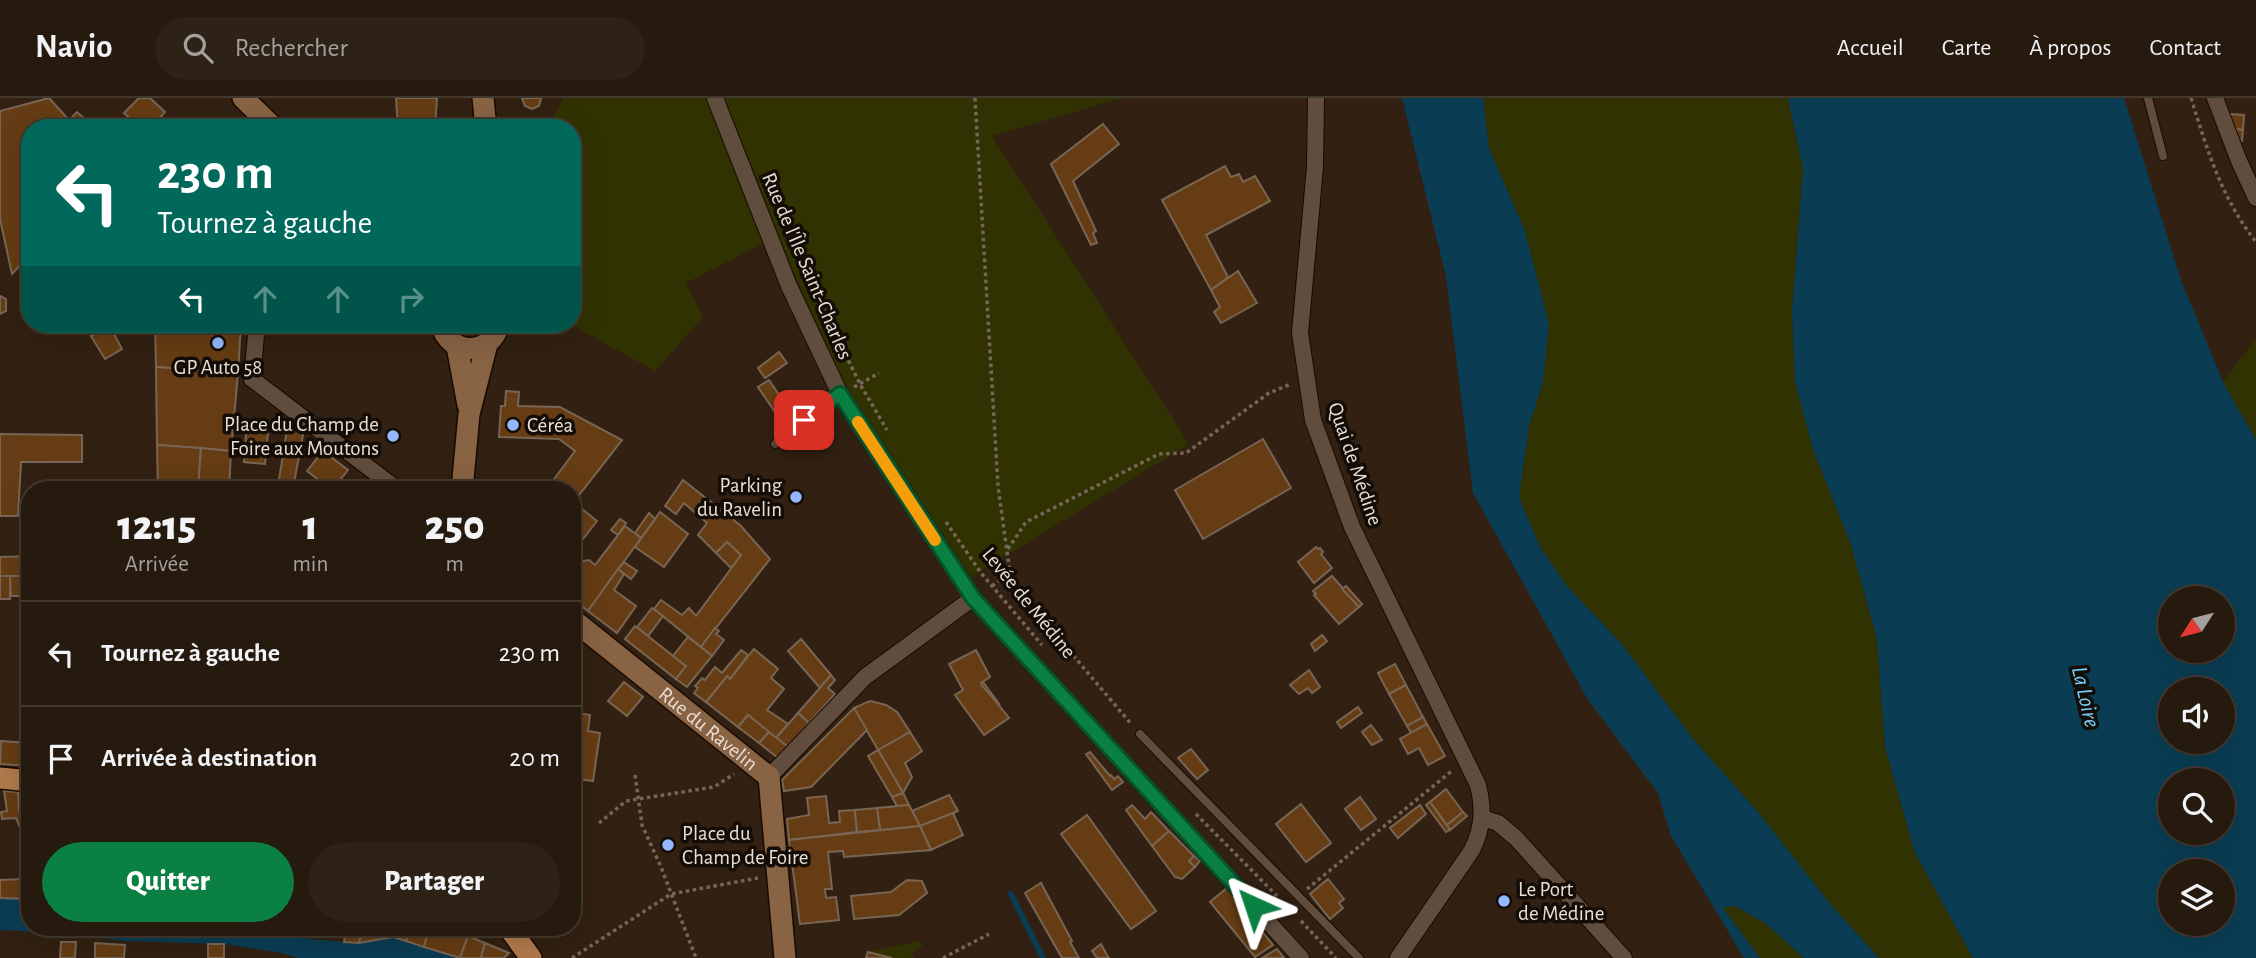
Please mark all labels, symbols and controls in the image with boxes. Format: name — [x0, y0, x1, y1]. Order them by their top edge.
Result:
search box — [155, 17, 645, 80]
icon: search — [179, 29, 217, 67]
text: Navio — [35, 31, 113, 64]
text: Rechercher — [235, 35, 348, 61]
text: Accueil — [1837, 36, 1904, 60]
text: Carte — [1942, 36, 1991, 60]
text: À propos — [2029, 36, 2111, 60]
text: Contact — [2149, 36, 2221, 60]
icon: left — [42, 147, 133, 238]
text: 230 m — [157, 149, 274, 198]
street label: Rue de l'Île Saint-Charles — [758, 169, 858, 362]
text: Tournez à gauche — [157, 207, 372, 239]
icon: left — [173, 280, 211, 318]
icon: ahead — [246, 280, 284, 318]
icon: ahead — [319, 280, 357, 318]
icon: right — [392, 280, 430, 318]
marker: GP Auto 58 — [210, 335, 226, 351]
place label: GP Auto 58 — [174, 357, 262, 378]
pin — [774, 390, 834, 450]
street label: Quai de Médine — [1324, 400, 1386, 528]
icon: arrive — [785, 401, 823, 439]
place label: Place du Champ de Foire aux Moutons — [224, 414, 379, 459]
place label: Céréa — [527, 415, 574, 436]
marker: Céréa — [505, 417, 521, 433]
marker: Place du Champ de Foire aux Moutons — [385, 428, 401, 444]
place label: Parking du Ravelin — [697, 475, 783, 520]
marker: Parking du Ravelin — [788, 489, 804, 505]
text: 12:15 — [117, 505, 196, 547]
text: 1 — [303, 505, 318, 547]
text: 250 — [424, 505, 485, 547]
street label: Levée de Médine — [978, 544, 1080, 662]
text: Arrivée — [125, 553, 189, 576]
text: min — [292, 553, 328, 576]
text: m — [445, 553, 464, 576]
north arrow — [2158, 586, 2235, 663]
map controls — [2158, 586, 2235, 936]
icon: left — [42, 635, 80, 673]
text: Tournez à gauche — [101, 640, 280, 666]
text: 230 m — [499, 640, 560, 666]
water label: La Loire — [2067, 664, 2103, 730]
button: sound — [2158, 677, 2235, 754]
street label: Rue du Ravelin — [655, 683, 762, 774]
icon: arrive — [42, 740, 80, 778]
text: Arrivée à destination — [101, 745, 317, 771]
text: 20 m — [509, 745, 560, 771]
button: search — [2158, 768, 2235, 845]
place label: Place du Champ de Foire — [682, 823, 809, 868]
marker: Place du Champ de Foire — [660, 837, 676, 853]
button: Quitter — [42, 842, 294, 922]
button: Partager — [308, 842, 560, 922]
button: layers — [2158, 859, 2235, 936]
position arrow — [1217, 869, 1291, 943]
place label: Le Port de Médine — [1518, 879, 1604, 924]
marker: Le Port de Médine — [1496, 893, 1512, 909]

